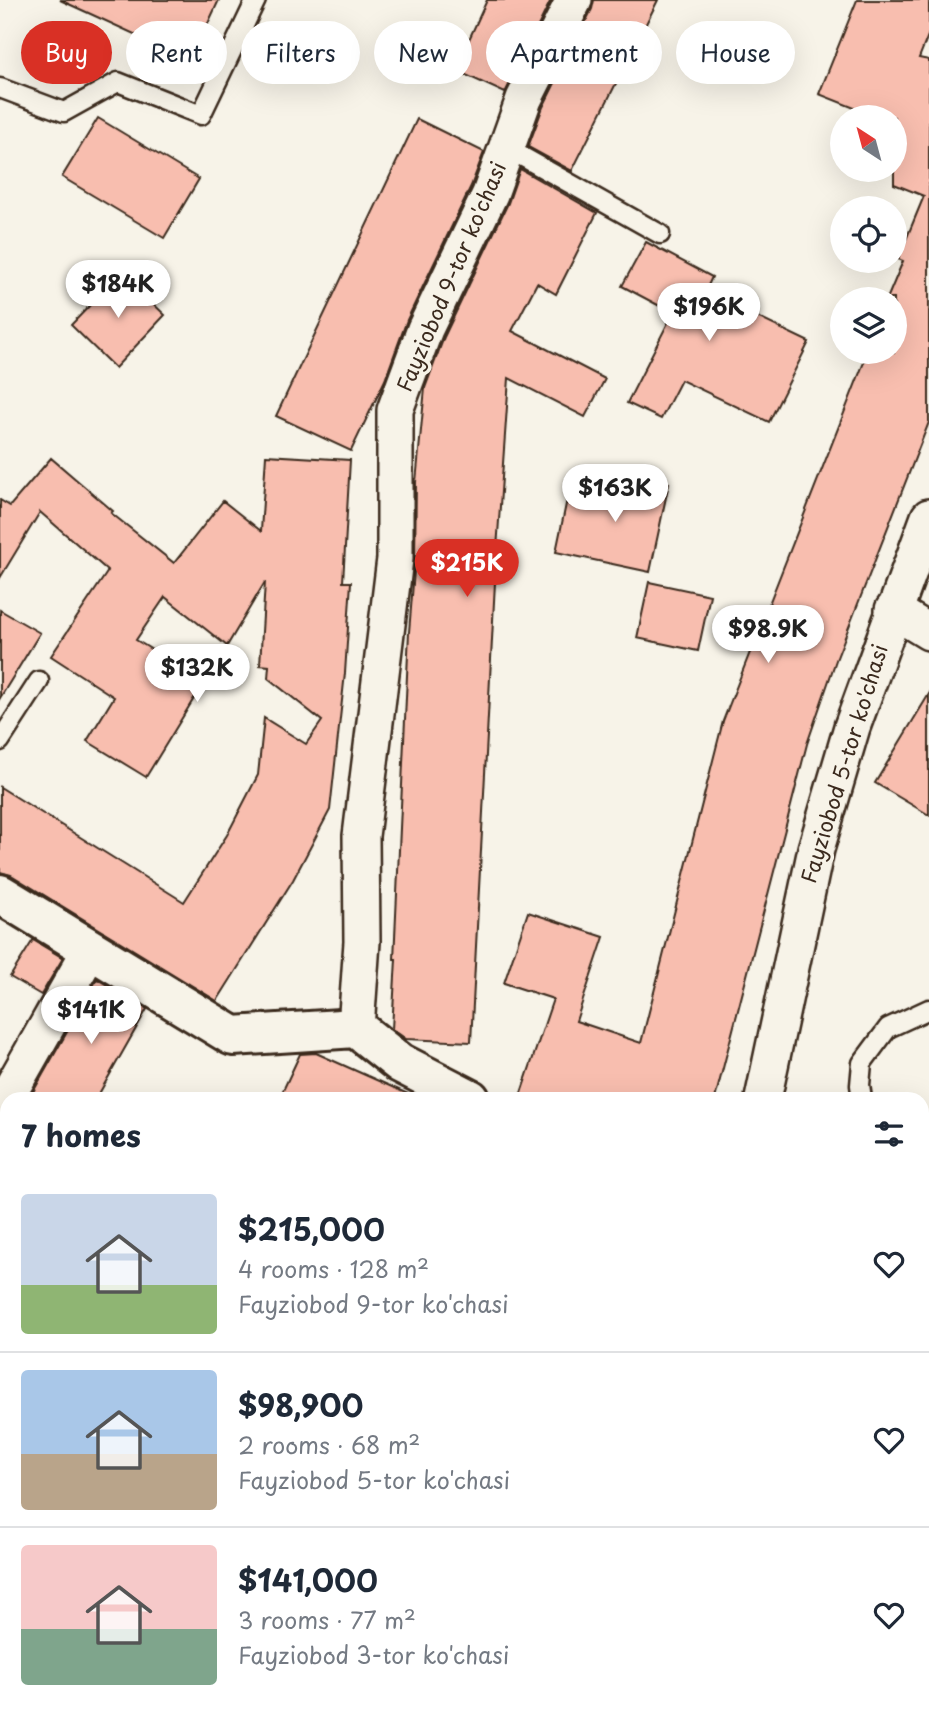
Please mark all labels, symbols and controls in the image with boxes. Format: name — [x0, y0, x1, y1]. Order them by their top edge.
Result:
chip: Buy — [21, 21, 112, 84]
chip: Rent — [126, 21, 227, 84]
chip: Filters — [241, 21, 360, 84]
chip: New — [374, 21, 472, 84]
chip: Apartment — [486, 21, 662, 84]
chip: House — [676, 21, 795, 84]
north arrow — [830, 105, 906, 182]
map controls — [830, 105, 907, 364]
street label: Fayziobod 9-tor ko'chasi — [387, 156, 513, 396]
button: locate — [830, 196, 907, 273]
pin: $184K — [69, 260, 167, 320]
text: $184K — [82, 265, 154, 300]
pin: $196K — [660, 284, 758, 343]
button: layers — [830, 287, 907, 364]
text: $196K — [673, 288, 745, 323]
pin: $163K — [566, 464, 664, 524]
text: $163K — [578, 469, 652, 504]
pin: $215K — [418, 540, 516, 599]
text: $215K — [431, 544, 503, 579]
pin: $98.9K — [711, 606, 825, 665]
text: $98.9K — [728, 610, 808, 645]
street label: Fayziobod 5-tor ko'chasi — [791, 640, 895, 887]
pin: $132K — [148, 644, 246, 704]
text: $132K — [161, 649, 233, 684]
pin: $141K — [42, 986, 140, 1046]
text: $141K — [57, 991, 125, 1026]
text: 7 homes — [21, 1112, 141, 1157]
icon: filters — [870, 1115, 908, 1153]
text: $215,000 — [238, 1206, 385, 1251]
icon: home — [77, 1222, 161, 1306]
icon: heart — [870, 1245, 908, 1283]
text: 4 rooms · 128 m² — [238, 1251, 429, 1286]
text: Fayziobod 9-tor ko'chasi — [238, 1286, 509, 1321]
text: $98,900 — [238, 1382, 363, 1427]
icon: home — [77, 1398, 161, 1482]
icon: heart — [870, 1421, 908, 1459]
text: 2 rooms · 68 m² — [238, 1427, 420, 1462]
text: Fayziobod 5-tor ko'chasi — [238, 1462, 510, 1497]
text: $141,000 — [238, 1557, 378, 1602]
icon: home — [77, 1573, 161, 1657]
icon: heart — [870, 1596, 908, 1634]
text: 3 rooms · 77 m² — [238, 1602, 416, 1637]
text: Fayziobod 3-tor ko'chasi — [238, 1637, 509, 1672]

